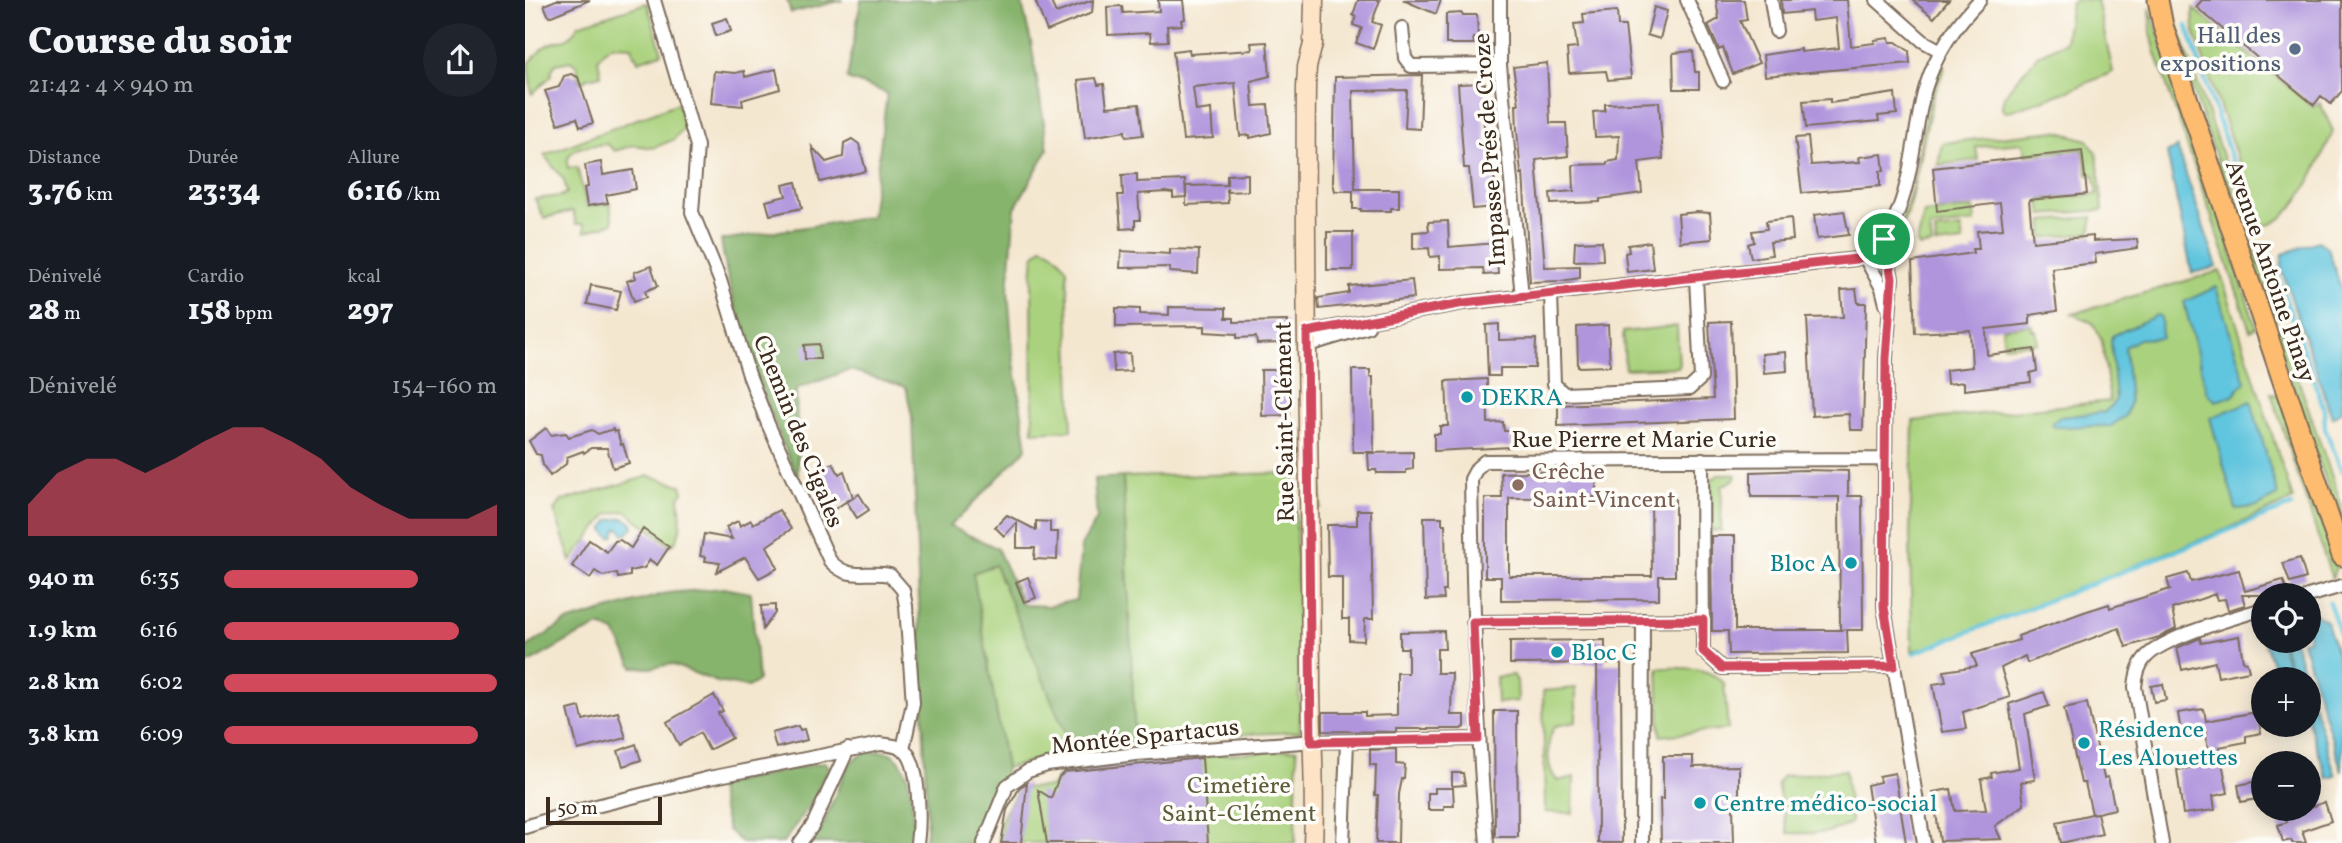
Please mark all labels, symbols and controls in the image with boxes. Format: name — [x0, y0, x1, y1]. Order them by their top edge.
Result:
text: Course du soir — [28, 17, 292, 70]
place label: Hall des expositions — [2160, 20, 2281, 82]
button: share — [423, 23, 497, 97]
street label: Impasse Prés de Croze — [1466, 32, 1516, 268]
marker: Hall des expositions — [2287, 41, 2303, 57]
text: 21:42 · 4 × 940 m — [28, 70, 194, 102]
text: Distance — [28, 145, 101, 171]
text: Durée — [188, 145, 238, 171]
text: Allure — [347, 145, 400, 171]
street label: Avenue Antoine Pinay — [2215, 156, 2323, 387]
text: 3.76 — [28, 171, 82, 213]
text: 23:34 — [188, 171, 261, 213]
text: 6:16 — [347, 171, 403, 213]
text: km — [82, 182, 113, 208]
text: /km — [403, 182, 441, 208]
pin — [1854, 209, 1914, 269]
icon: arrive — [1865, 220, 1903, 258]
text: Dénivelé — [28, 264, 101, 290]
text: Cardio — [188, 264, 244, 290]
text: kcal — [347, 264, 381, 290]
text: 28 — [28, 290, 60, 332]
text: 158 — [188, 290, 231, 332]
text: 297 — [347, 290, 394, 332]
text: m — [60, 301, 81, 327]
text: bpm — [231, 301, 273, 327]
street label: Rue Saint-Clément — [1267, 321, 1305, 523]
street label: Chemin des Cigales — [743, 330, 851, 533]
text: Dénivelé — [28, 371, 117, 403]
text: 154–160 m — [392, 371, 497, 403]
place label: DEKRA — [1481, 382, 1563, 416]
marker: DEKRA — [1459, 389, 1475, 405]
street label: Rue Pierre et Marie Curie — [1511, 424, 1777, 458]
place label: Crêche Saint-Vincent — [1532, 456, 1676, 518]
marker: Crêche Saint-Vincent — [1510, 477, 1526, 493]
place label: Bloc A — [1770, 548, 1837, 582]
marker: Bloc A — [1843, 555, 1859, 571]
text: 940 m — [28, 563, 95, 595]
text: 6:35 — [140, 563, 180, 595]
map controls — [2251, 583, 2321, 821]
button: locate — [2251, 583, 2321, 653]
text: 1.9 km — [28, 615, 97, 647]
text: 6:16 — [140, 615, 178, 647]
place label: Bloc C — [1571, 637, 1637, 671]
marker: Bloc C — [1549, 644, 1565, 660]
text: 2.8 km — [28, 667, 100, 699]
text: 6:02 — [140, 667, 183, 699]
button: + — [2251, 667, 2321, 737]
street label: Montée Spartacus — [1050, 711, 1241, 765]
place label: Résidence Les Alouettes — [2098, 714, 2238, 776]
text: 3.8 km — [28, 719, 100, 751]
text: 6:09 — [140, 719, 183, 751]
marker: Résidence Les Alouettes — [2076, 735, 2092, 751]
button: − — [2251, 751, 2321, 821]
park label: Cimetière Saint-Clément — [1162, 770, 1316, 832]
place label: Centre médico-social — [1714, 788, 1937, 822]
scale bar — [546, 794, 661, 826]
marker: Centre médico-social — [1692, 795, 1708, 811]
text: 50 m — [557, 796, 598, 822]

